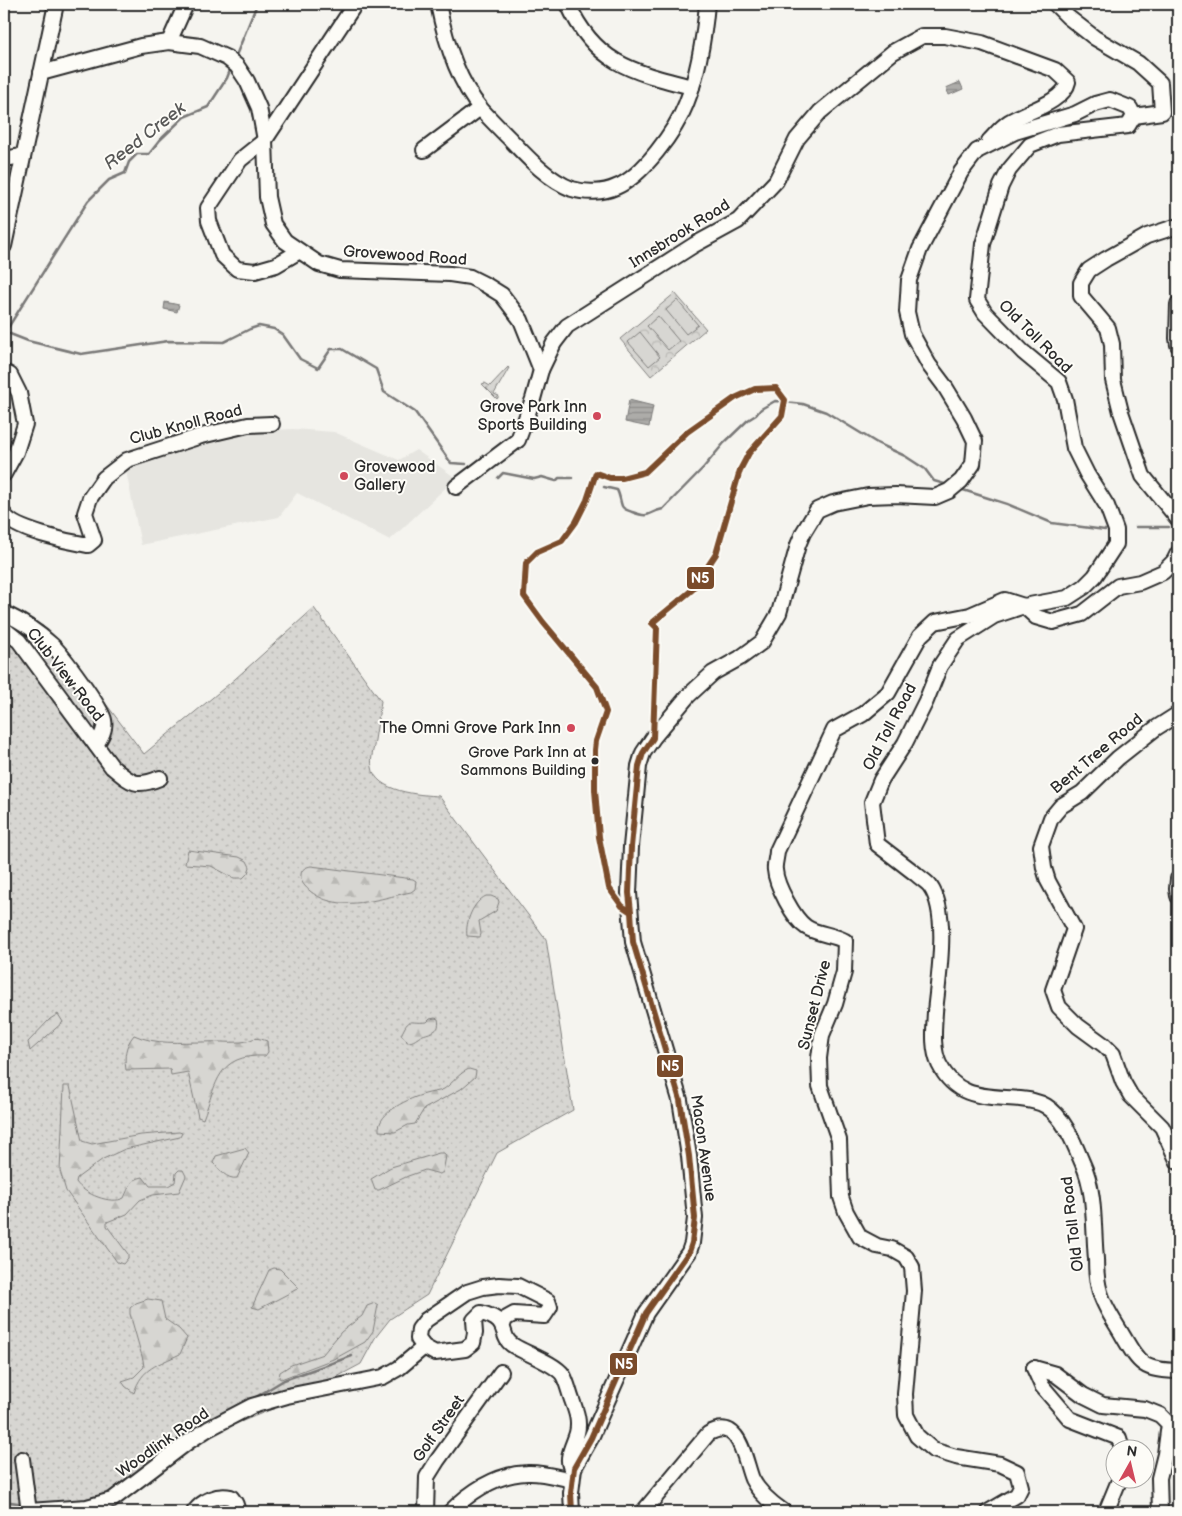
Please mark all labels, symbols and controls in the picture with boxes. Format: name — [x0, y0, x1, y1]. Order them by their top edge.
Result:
water label: Reed Creek — [100, 97, 191, 174]
street label: Innsbrook Road — [626, 196, 734, 272]
street label: Grovewood Road — [342, 242, 468, 270]
street label: Old Toll Road — [994, 296, 1076, 378]
place label: Grove Park Inn Sports Building — [478, 398, 587, 435]
street label: Club Knoll Road — [128, 401, 244, 449]
marker: Grove Park Inn Sports Building — [591, 410, 603, 422]
place label: Grovewood Gallery — [354, 458, 435, 495]
marker: Grovewood Gallery — [338, 470, 350, 482]
line badge: N5 — [686, 566, 715, 590]
text: N5 — [691, 570, 709, 587]
street label: Club View Road — [23, 624, 107, 726]
street label: Old Toll Road — [859, 680, 921, 774]
street label: Bent Tree Road — [1047, 710, 1147, 798]
place label: The Omni Grove Park Inn — [379, 719, 561, 738]
marker: The Omni Grove Park Inn — [565, 722, 577, 734]
place label: Grove Park Inn at Sammons Building — [461, 743, 586, 780]
marker: Grove Park Inn at Sammons Building — [590, 756, 600, 766]
street label: Sunset Drive — [795, 958, 835, 1052]
line badge: N5 — [656, 1054, 684, 1078]
text: N5 — [661, 1058, 679, 1075]
street label: Macon Avenue — [686, 1093, 720, 1203]
street label: Old Toll Road — [1058, 1175, 1088, 1273]
line badge: N5 — [609, 1352, 638, 1376]
text: N5 — [615, 1356, 633, 1373]
street label: Golf Street — [409, 1392, 469, 1466]
street label: Woodlink Road — [113, 1404, 213, 1482]
north arrow — [1104, 1438, 1154, 1488]
text: N — [1125, 1442, 1138, 1461]

